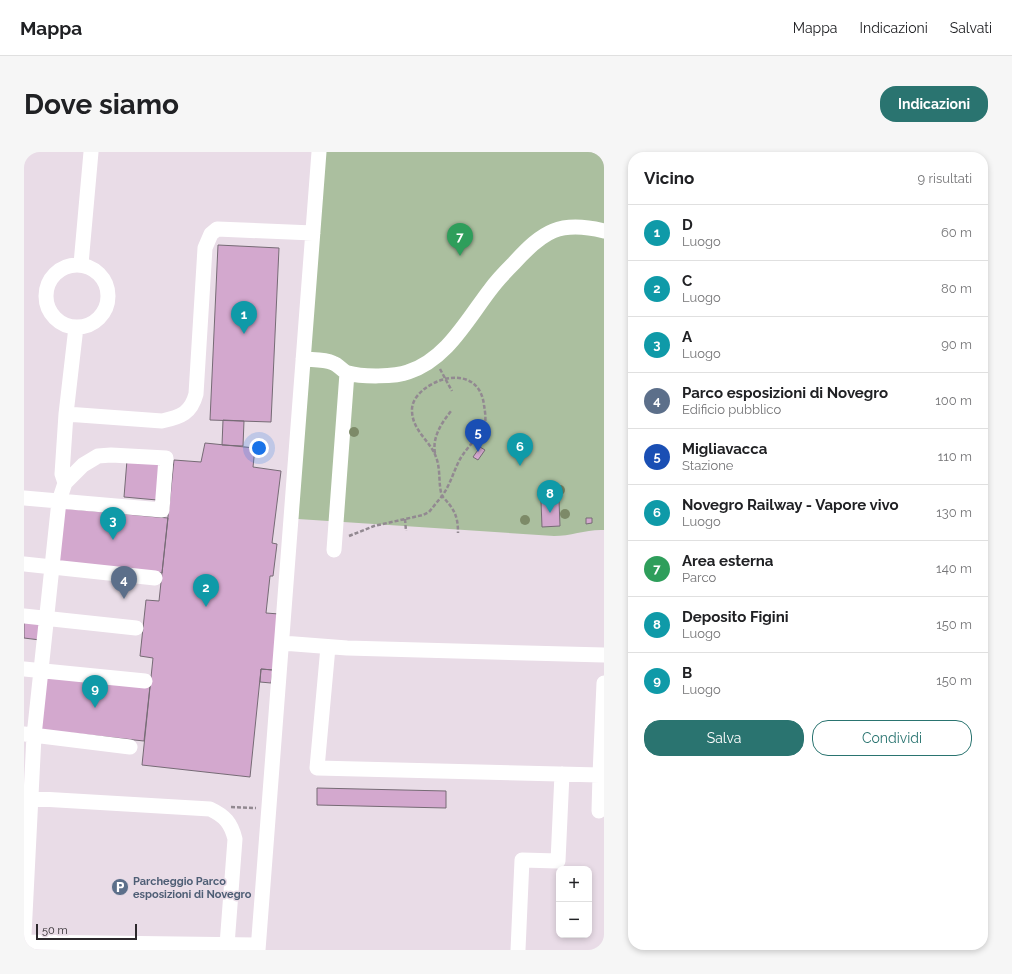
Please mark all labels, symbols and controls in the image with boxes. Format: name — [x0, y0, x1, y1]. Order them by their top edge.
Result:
text: Mappa — [20, 17, 82, 39]
text: Mappa — [793, 20, 838, 36]
text: Indicazioni — [860, 20, 928, 36]
text: Salvati — [950, 20, 992, 36]
button: Indicazioni — [880, 86, 988, 122]
text: Dove siamo — [24, 88, 179, 121]
text: Vicino — [644, 168, 694, 188]
text: 9 risultati — [918, 171, 972, 186]
text: D — [682, 216, 693, 234]
pin: 7 — [447, 223, 473, 256]
text: 1 — [654, 225, 660, 240]
text: 60 m — [941, 225, 972, 240]
text: Luogo — [682, 234, 721, 249]
text: C — [682, 272, 692, 290]
text: 2 — [653, 281, 661, 296]
text: 80 m — [941, 281, 972, 296]
text: Luogo — [682, 290, 721, 305]
pin: 1 — [231, 301, 257, 334]
text: A — [682, 328, 692, 346]
text: 3 — [653, 337, 661, 352]
text: 90 m — [941, 337, 972, 352]
text: Luogo — [682, 346, 721, 361]
text: Parco esposizioni di Novegro — [682, 384, 888, 402]
text: 4 — [653, 393, 661, 408]
text: 100 m — [935, 393, 972, 408]
text: Edificio pubblico — [682, 402, 781, 417]
pin: 5 — [465, 419, 491, 452]
pin: 6 — [507, 433, 533, 466]
your location — [249, 438, 269, 458]
text: Migliavacca — [682, 440, 767, 458]
text: 5 — [653, 449, 661, 464]
text: 110 m — [938, 449, 972, 464]
text: Stazione — [682, 458, 733, 473]
pin: 8 — [537, 480, 563, 513]
text: Novegro Railway - Vapore vivo — [682, 496, 899, 514]
text: 6 — [653, 505, 661, 520]
text: 130 m — [936, 505, 972, 520]
pin: 3 — [100, 507, 126, 540]
text: Luogo — [682, 514, 721, 529]
text: Area esterna — [682, 552, 773, 570]
text: 7 — [653, 561, 661, 576]
text: 140 m — [936, 561, 972, 576]
pin: 4 — [111, 566, 137, 599]
text: Parco — [682, 570, 716, 585]
pin: 2 — [193, 574, 219, 607]
text: Deposito Figini — [682, 608, 789, 626]
text: 8 — [653, 617, 661, 632]
text: 150 m — [936, 617, 972, 632]
text: Luogo — [682, 626, 721, 641]
text: B — [682, 664, 692, 682]
text: 9 — [653, 673, 661, 688]
text: 150 m — [936, 673, 972, 688]
pin: 9 — [82, 675, 108, 708]
text: Luogo — [682, 682, 721, 697]
button: Salva — [644, 720, 804, 756]
button: Condividi — [812, 720, 972, 756]
map controls — [556, 866, 592, 938]
button: + — [556, 866, 592, 902]
place label: Parcheggio Parco esposizioni di Novegro — [133, 875, 252, 901]
parking icon: Parcheggio Parco esposizioni di Novegro — [110, 877, 130, 897]
button: − — [556, 902, 592, 938]
scale bar — [36, 922, 137, 941]
text: 50 m — [42, 924, 68, 937]

